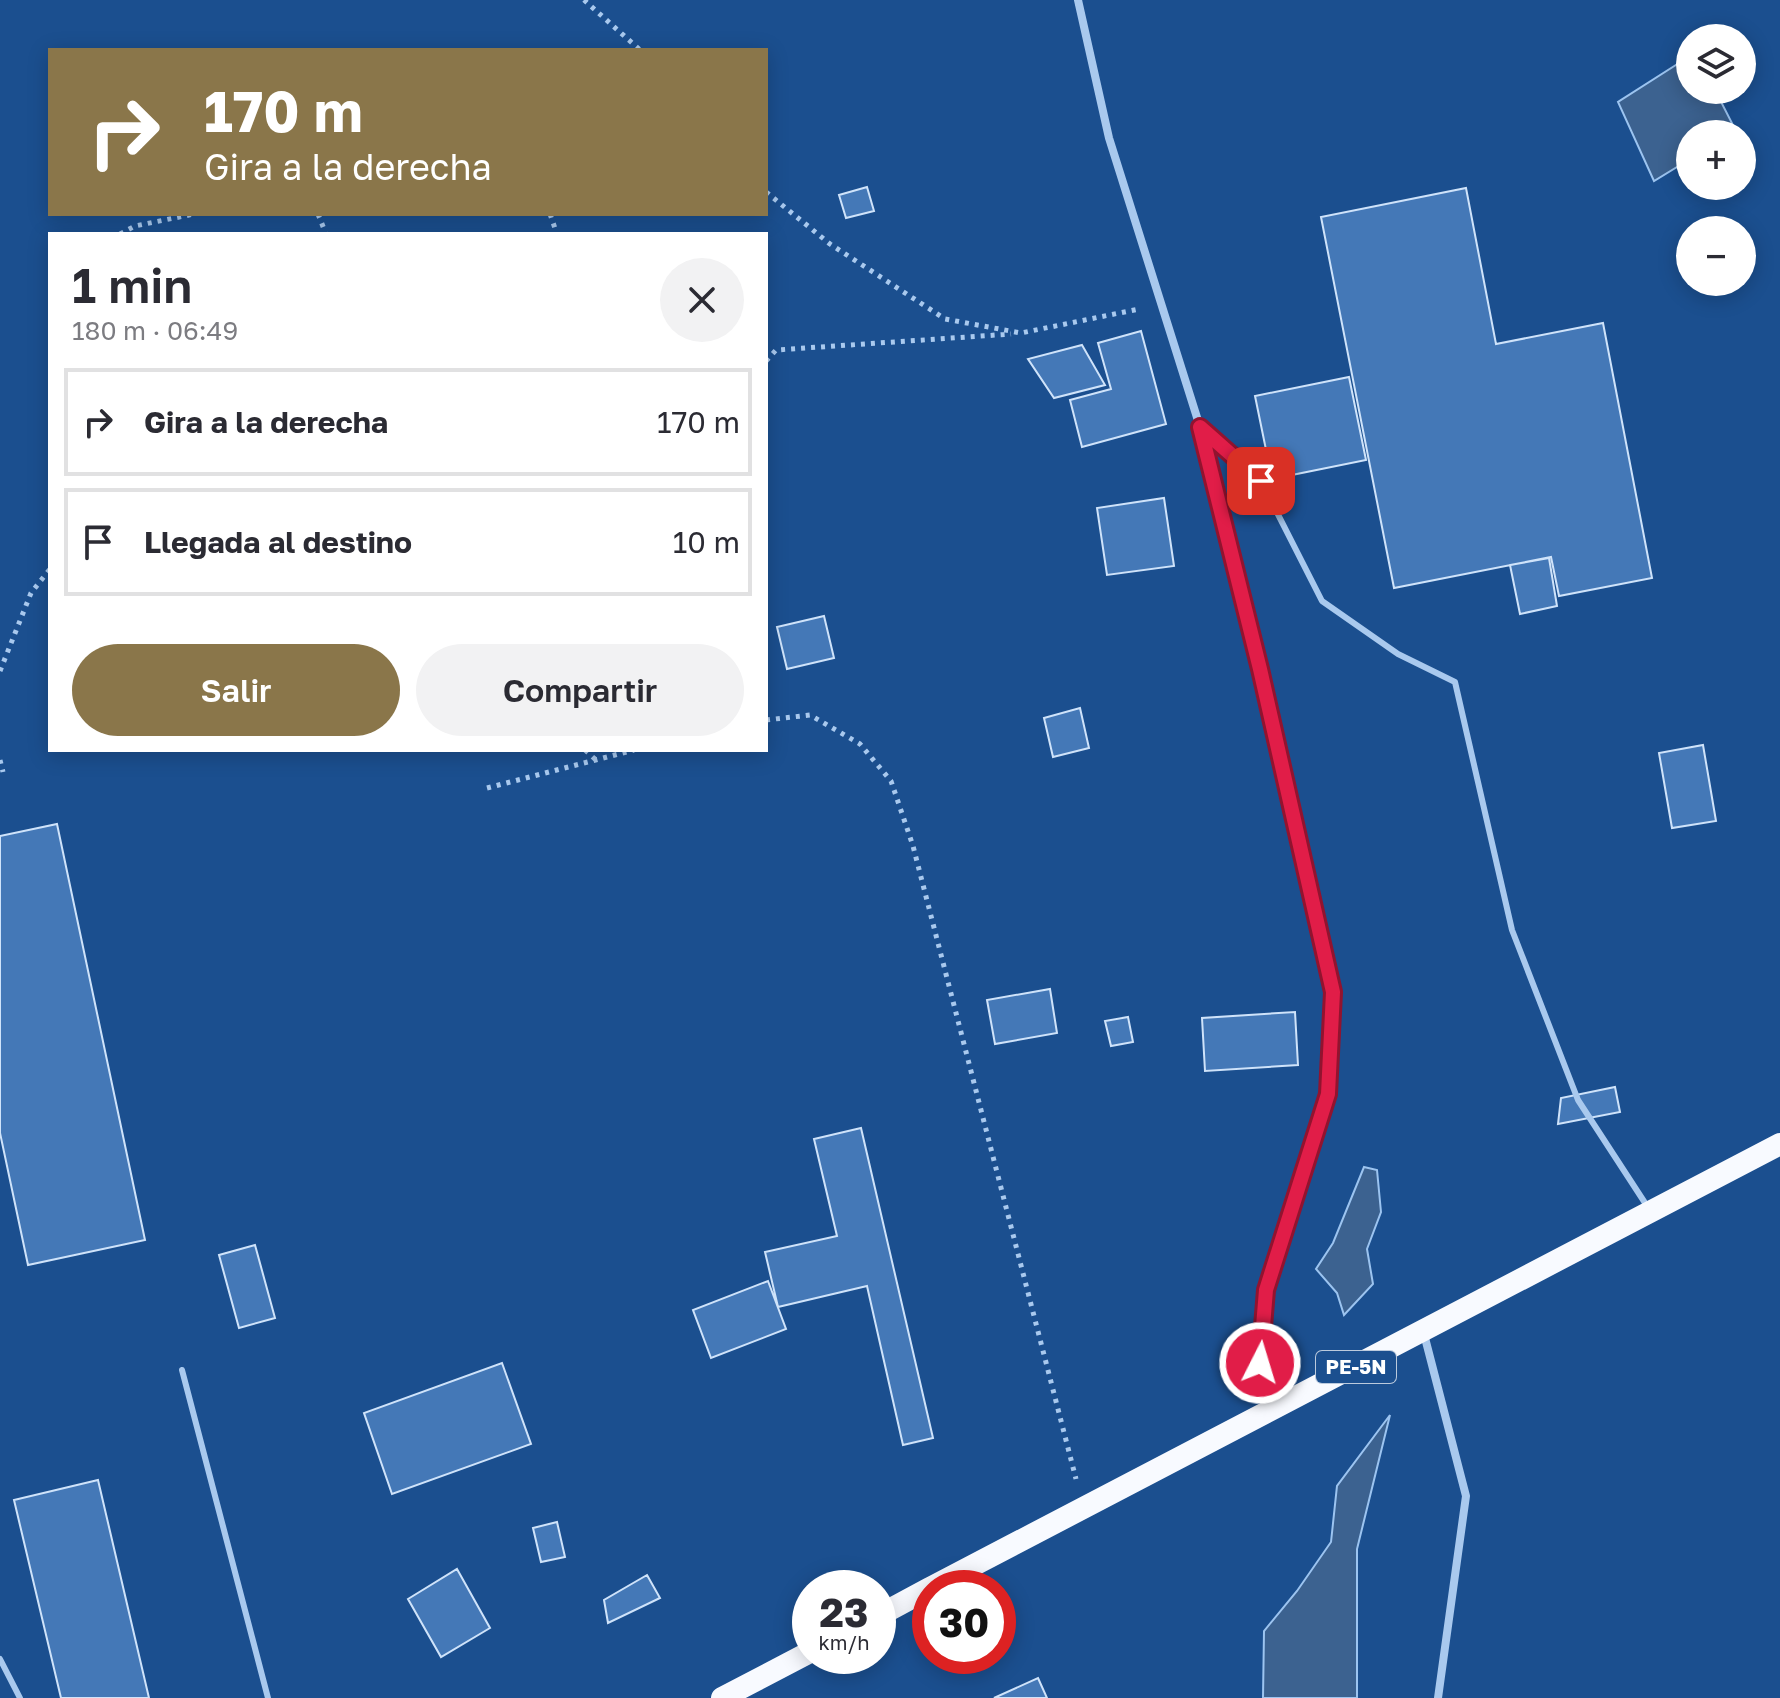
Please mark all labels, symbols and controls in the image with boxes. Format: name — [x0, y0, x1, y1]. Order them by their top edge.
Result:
map controls — [1676, 24, 1756, 296]
button: layers — [1676, 24, 1756, 104]
text: 170 m — [204, 77, 363, 144]
icon: right — [72, 80, 176, 184]
button: + — [1676, 120, 1756, 200]
text: Gira a la derecha — [204, 145, 492, 188]
button: − — [1676, 216, 1756, 296]
text: 1 min — [72, 256, 192, 314]
button: close — [660, 258, 744, 342]
text: 180 m · 06:49 — [72, 315, 238, 346]
icon: right — [76, 400, 120, 444]
text: Gira a la derecha — [144, 404, 388, 440]
text: 170 m — [657, 404, 740, 440]
pin — [1227, 447, 1295, 515]
icon: arrive — [1239, 459, 1283, 503]
icon: arrive — [76, 520, 120, 564]
text: Llegada al destino — [144, 524, 412, 560]
text: 10 m — [673, 524, 740, 560]
button: Salir — [72, 644, 400, 736]
button: Compartir — [416, 644, 744, 736]
position arrow — [1218, 1321, 1302, 1405]
road number: PE-5N — [1316, 1351, 1396, 1383]
speed limit sign: 30 — [912, 1570, 1016, 1674]
text: 23 — [820, 1588, 868, 1636]
text: km/h — [819, 1630, 869, 1654]

